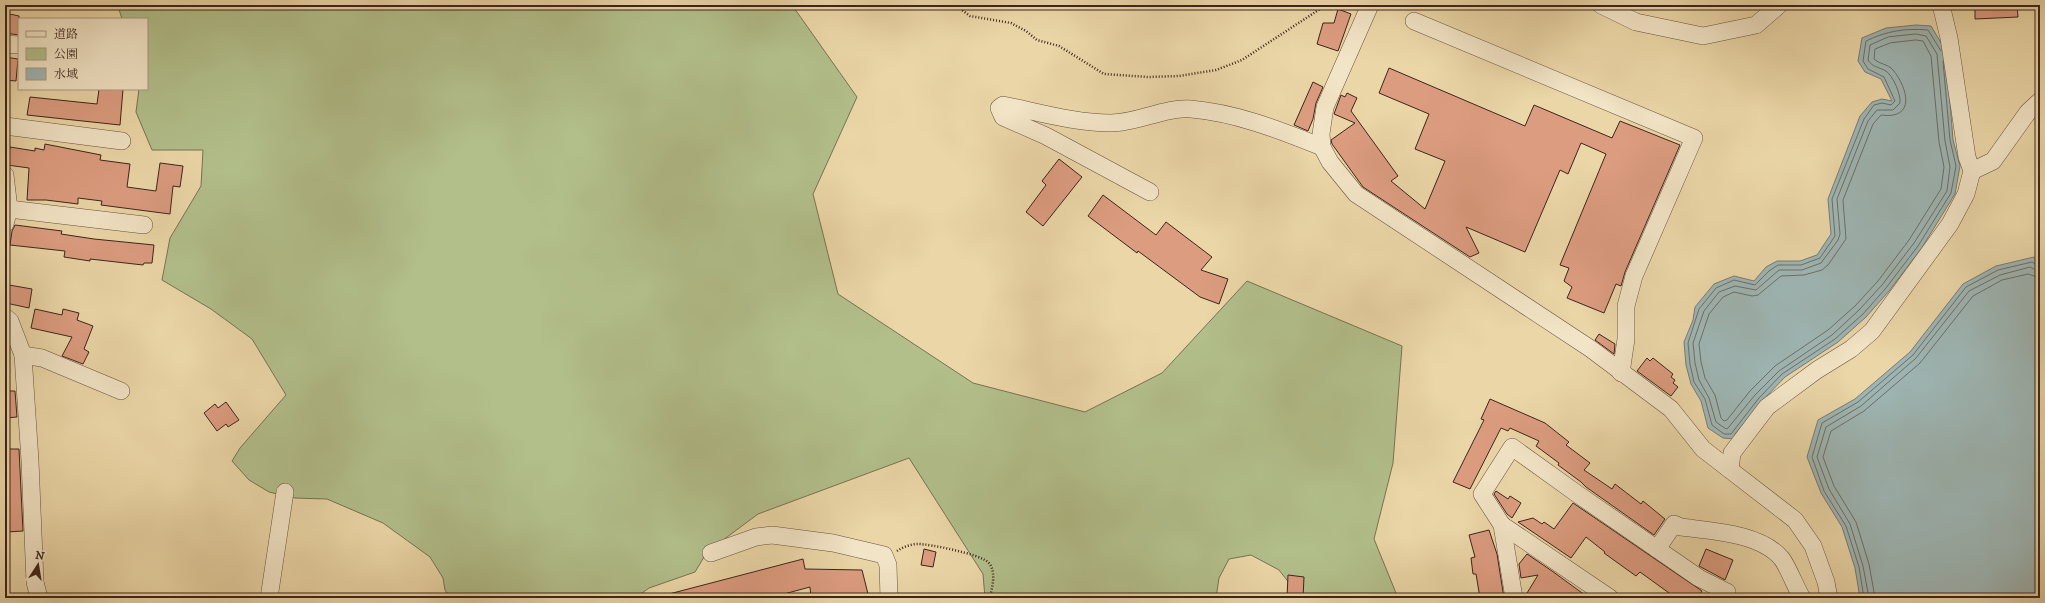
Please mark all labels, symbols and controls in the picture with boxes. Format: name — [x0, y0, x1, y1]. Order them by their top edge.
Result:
legend — [18, 18, 148, 90]
text: 道路 — [54, 27, 78, 42]
text: 公園 — [54, 47, 78, 62]
text: 水域 — [54, 67, 78, 82]
north arrow — [18, 545, 58, 585]
text: N — [34, 548, 46, 564]

